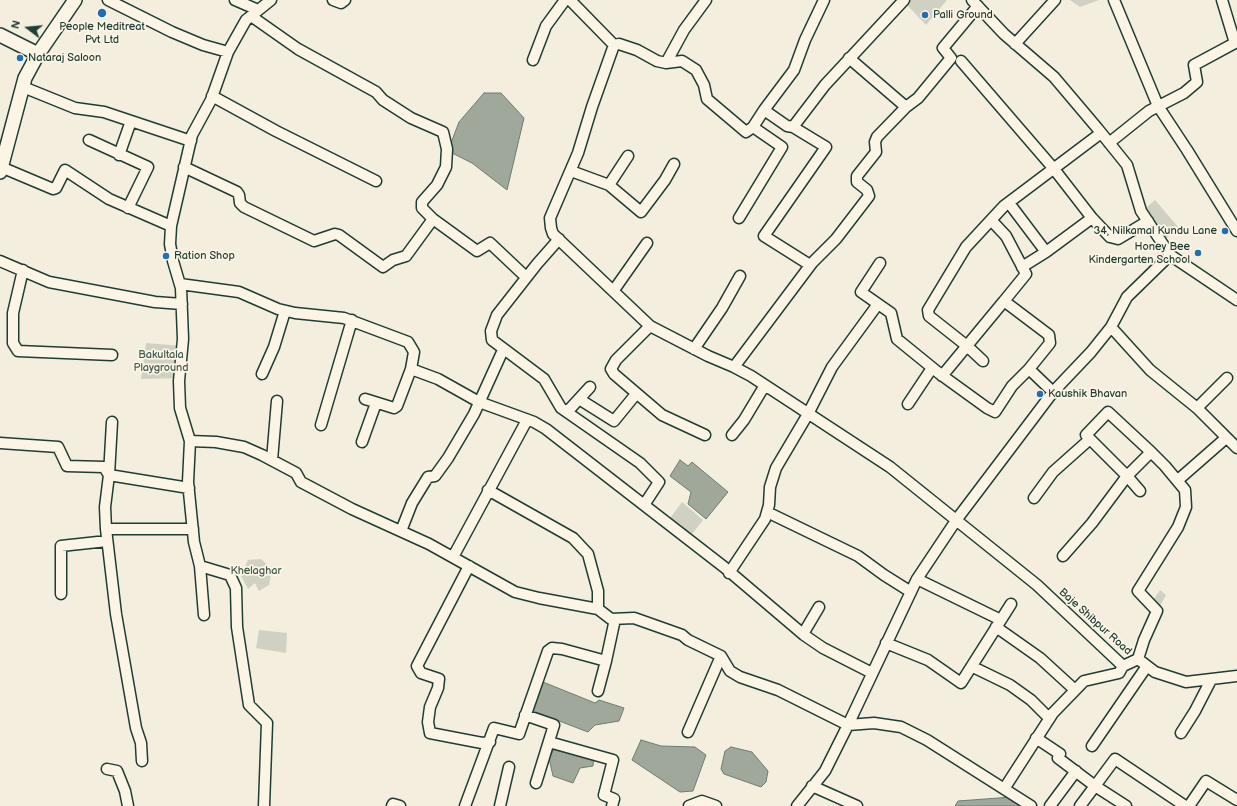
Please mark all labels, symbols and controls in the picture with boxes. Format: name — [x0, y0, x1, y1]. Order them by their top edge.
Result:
marker: People Meditreat Pvt Ltd — [96, 7, 108, 19]
north arrow — [8, 8, 48, 48]
place label: Palli Ground — [933, 8, 993, 22]
marker: Palli Ground — [920, 10, 930, 20]
text: N — [9, 19, 23, 30]
place label: People Meditreat Pvt Ltd — [59, 20, 145, 46]
place label: Nataraj Saloon — [28, 51, 101, 65]
marker: Nataraj Saloon — [15, 53, 25, 63]
place label: 34, Nilkamal Kundu Lane — [1094, 224, 1217, 238]
marker: 34, Nilkamal Kundu Lane — [1220, 226, 1230, 236]
place label: Honey Bee Kindergarten School — [1089, 240, 1190, 266]
marker: Honey Bee Kindergarten School — [1193, 248, 1203, 258]
place label: Ration Shop — [174, 249, 235, 263]
marker: Ration Shop — [161, 251, 171, 261]
park label: Bakultala Playground — [133, 348, 189, 374]
place label: Kaushik Bhavan — [1048, 387, 1127, 401]
marker: Kaushik Bhavan — [1035, 389, 1045, 399]
park label: Khelaghar — [231, 564, 281, 578]
street label: Baje Shibpur Road — [1056, 586, 1134, 658]

